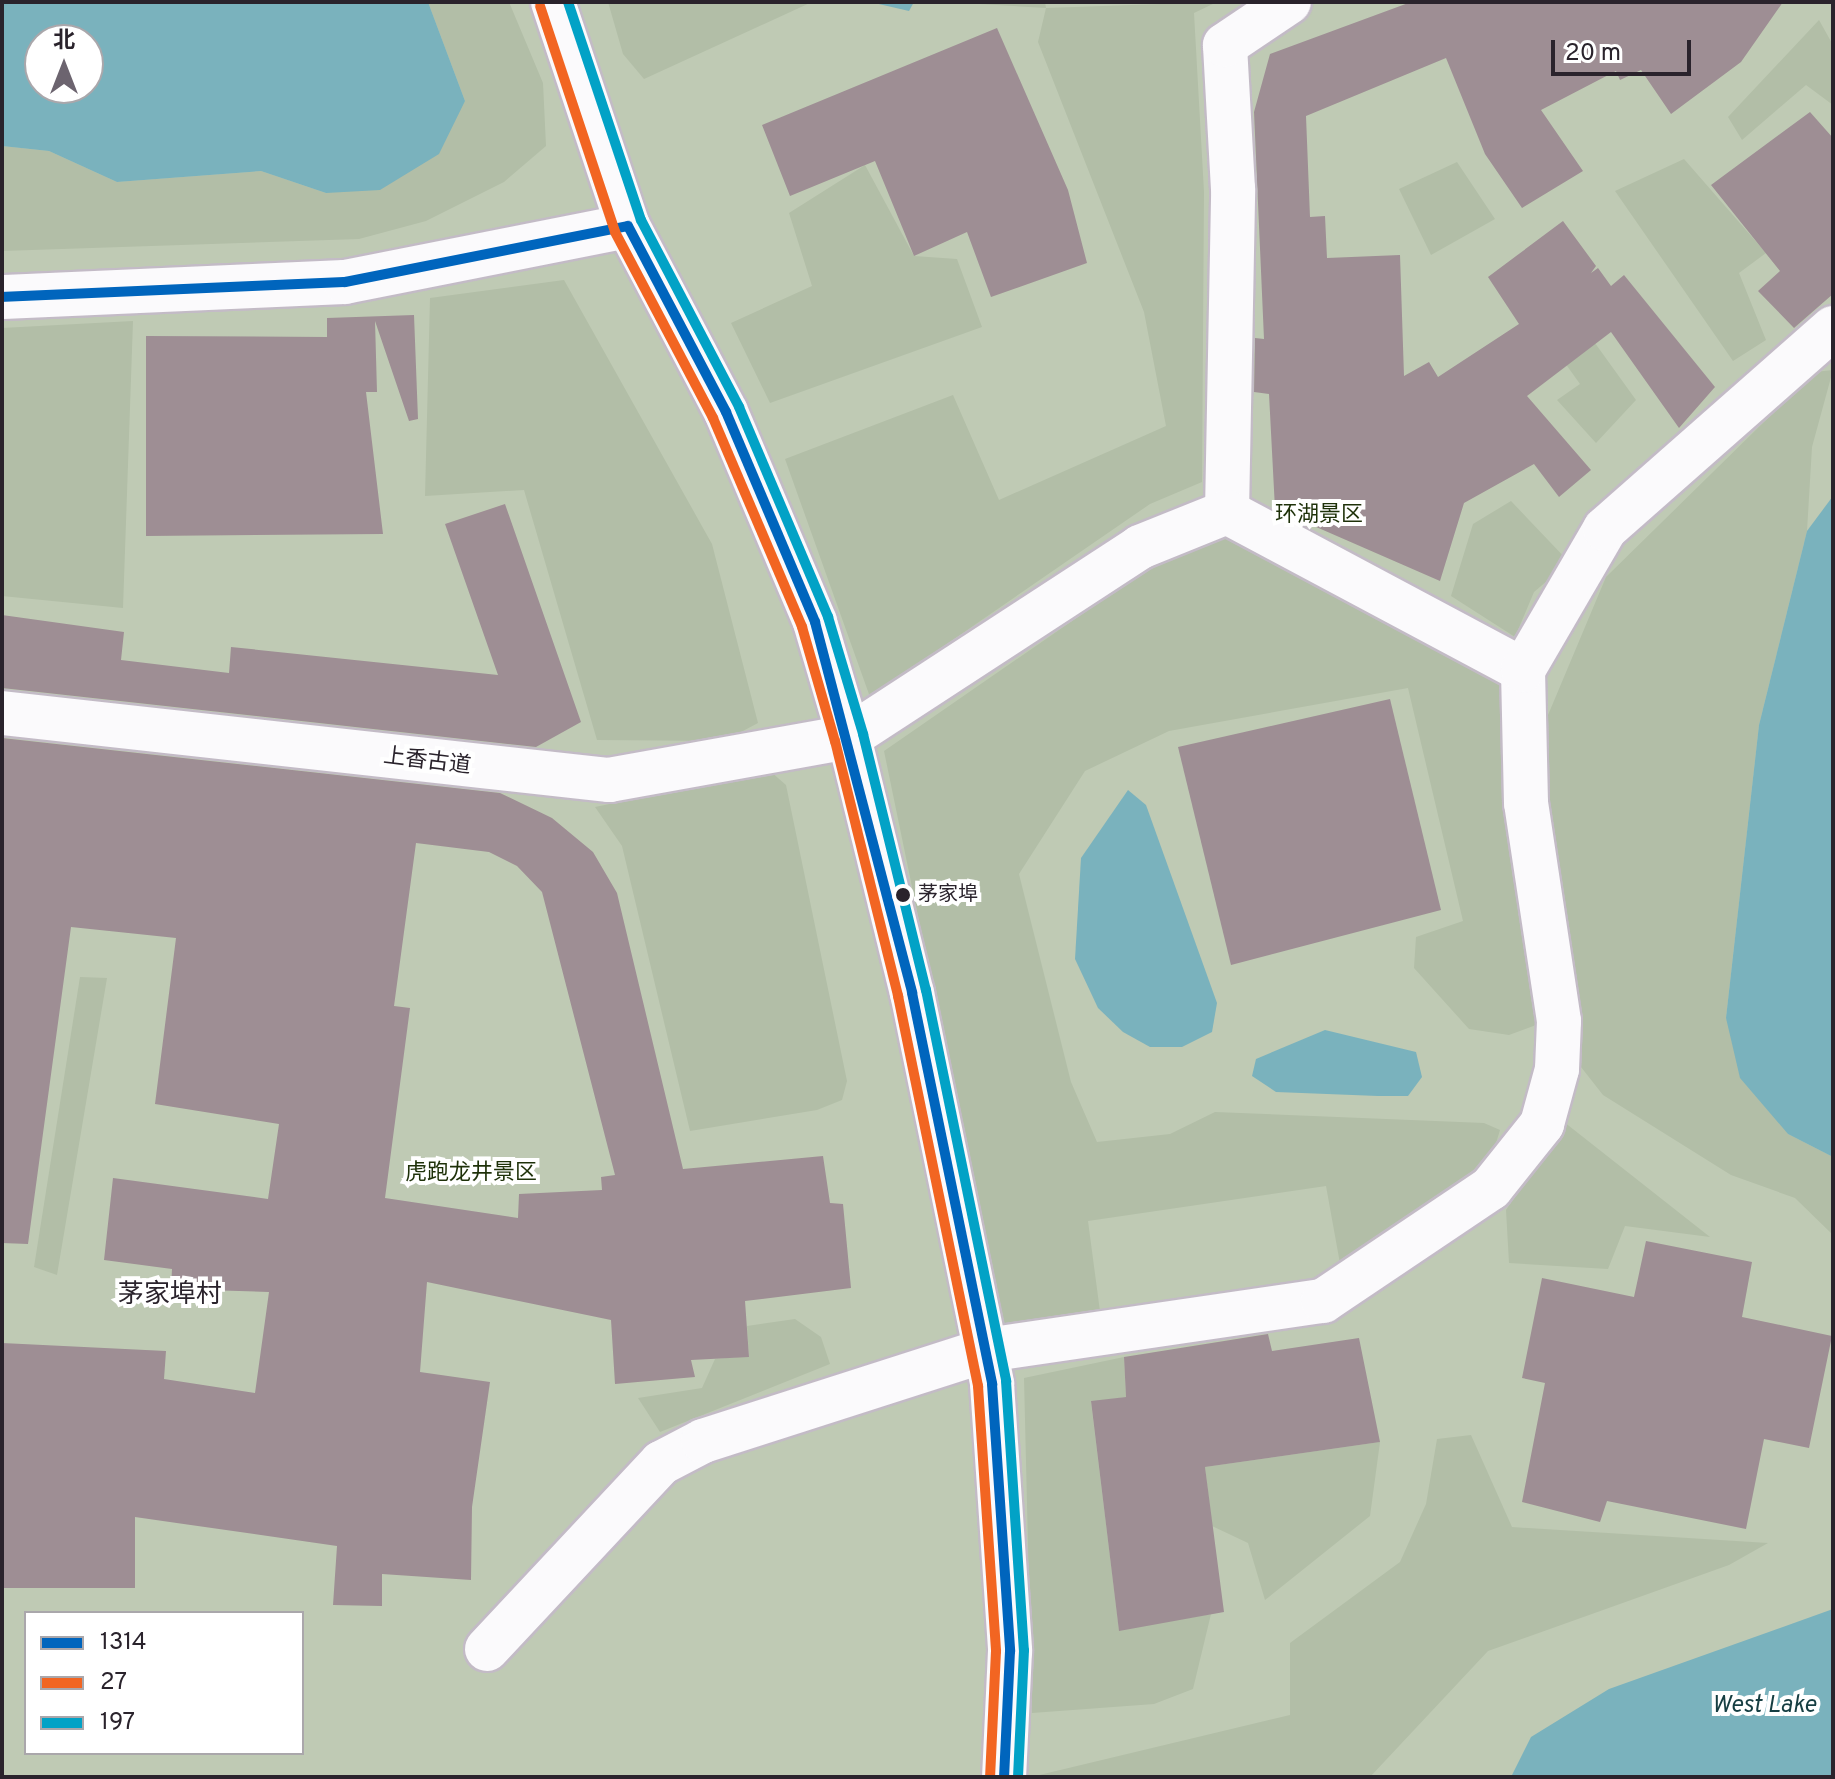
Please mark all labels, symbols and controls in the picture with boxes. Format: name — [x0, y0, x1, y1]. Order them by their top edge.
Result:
north arrow — [24, 24, 104, 104]
scale bar — [1555, 24, 1695, 74]
text: 北 — [53, 28, 75, 55]
text: 20 m — [1565, 39, 1621, 69]
park label: 环湖景区 — [1275, 503, 1363, 529]
street label: 上香古道 — [382, 744, 472, 780]
place label: 茅家埠 — [918, 883, 978, 907]
marker: 茅家埠 — [895, 887, 911, 903]
park label: 虎跑龙井景区 — [405, 1161, 537, 1187]
district label: 茅家埠村 — [118, 1280, 222, 1312]
legend — [24, 1611, 304, 1755]
text: 1314 — [100, 1628, 147, 1658]
text: 27 — [100, 1668, 127, 1698]
water label: West Lake — [1712, 1693, 1816, 1721]
text: 197 — [100, 1708, 135, 1738]

